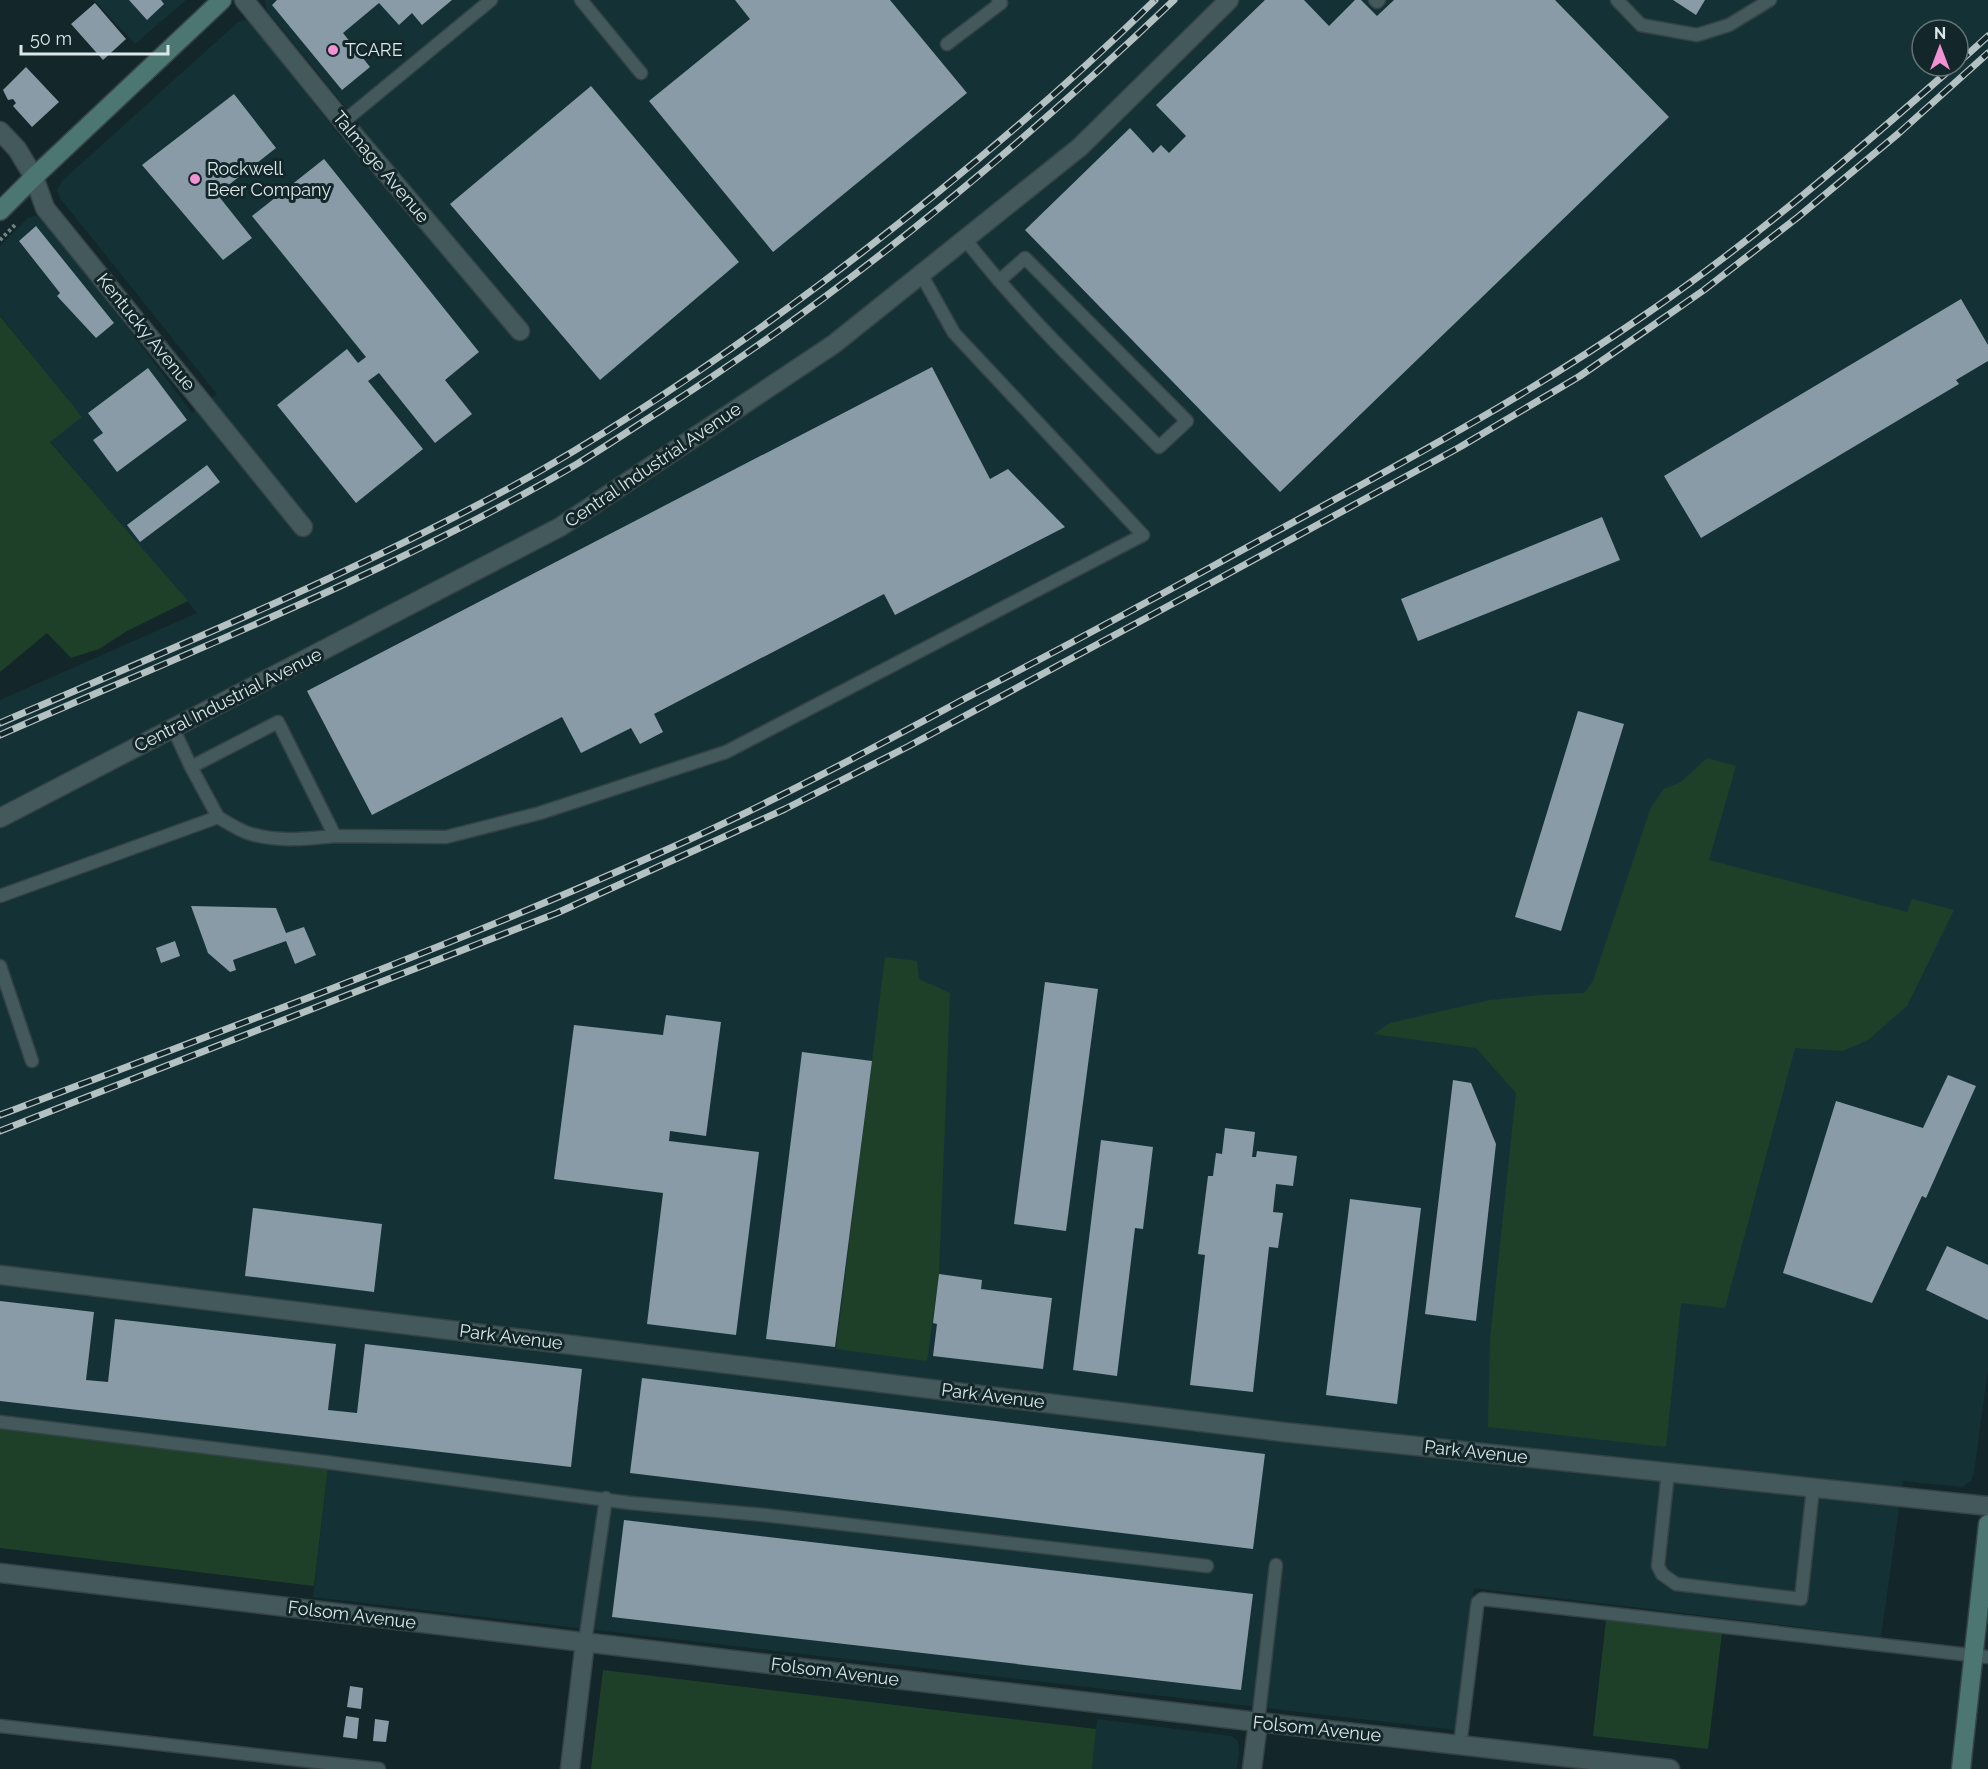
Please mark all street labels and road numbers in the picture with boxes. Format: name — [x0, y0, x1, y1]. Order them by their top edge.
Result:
street label: Talmage Avenue — [329, 107, 434, 227]
street label: Kentucky Avenue — [93, 269, 200, 395]
street label: Central Industrial Avenue — [561, 398, 745, 531]
street label: Central Industrial Avenue — [131, 643, 325, 756]
street label: Park Avenue — [458, 1320, 564, 1353]
street label: Park Avenue — [940, 1379, 1046, 1412]
street label: Park Avenue — [1423, 1436, 1529, 1467]
street label: Folsom Avenue — [287, 1596, 418, 1633]
street label: Folsom Avenue — [770, 1653, 901, 1690]
street label: Folsom Avenue — [1252, 1711, 1383, 1746]

